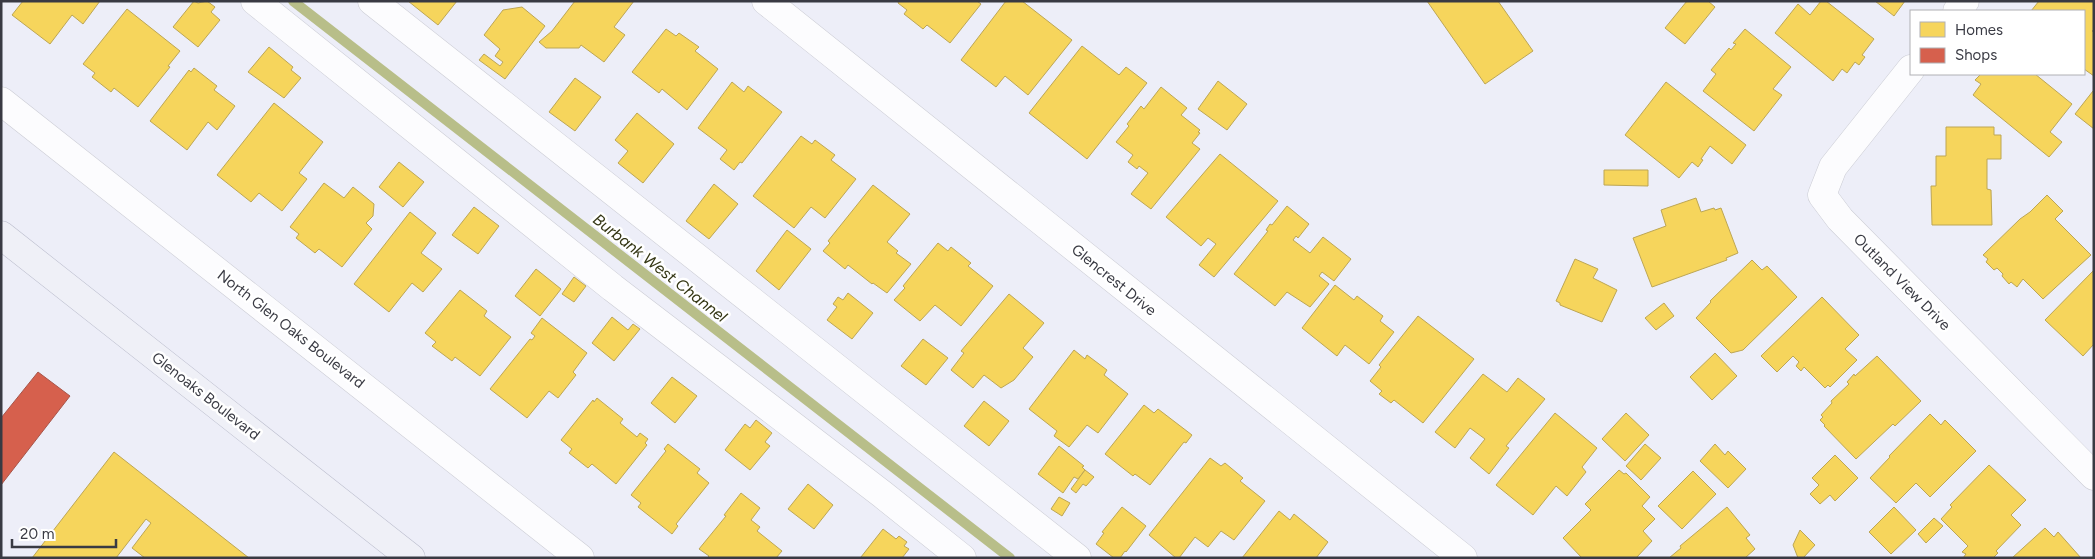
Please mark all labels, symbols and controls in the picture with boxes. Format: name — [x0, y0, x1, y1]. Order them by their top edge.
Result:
legend — [1910, 10, 2085, 75]
text: Homes — [1955, 21, 2003, 39]
text: Shops — [1955, 46, 1997, 64]
water label: Burbank West Channel — [589, 210, 731, 326]
street label: Outland View Drive — [1850, 230, 1954, 334]
street label: Glencrest Drive — [1068, 240, 1160, 320]
street label: North Glen Oaks Boulevard — [214, 266, 368, 392]
street label: Glenoaks Boulevard — [148, 348, 264, 444]
scale bar — [12, 516, 116, 548]
text: 20 m — [20, 525, 54, 543]

